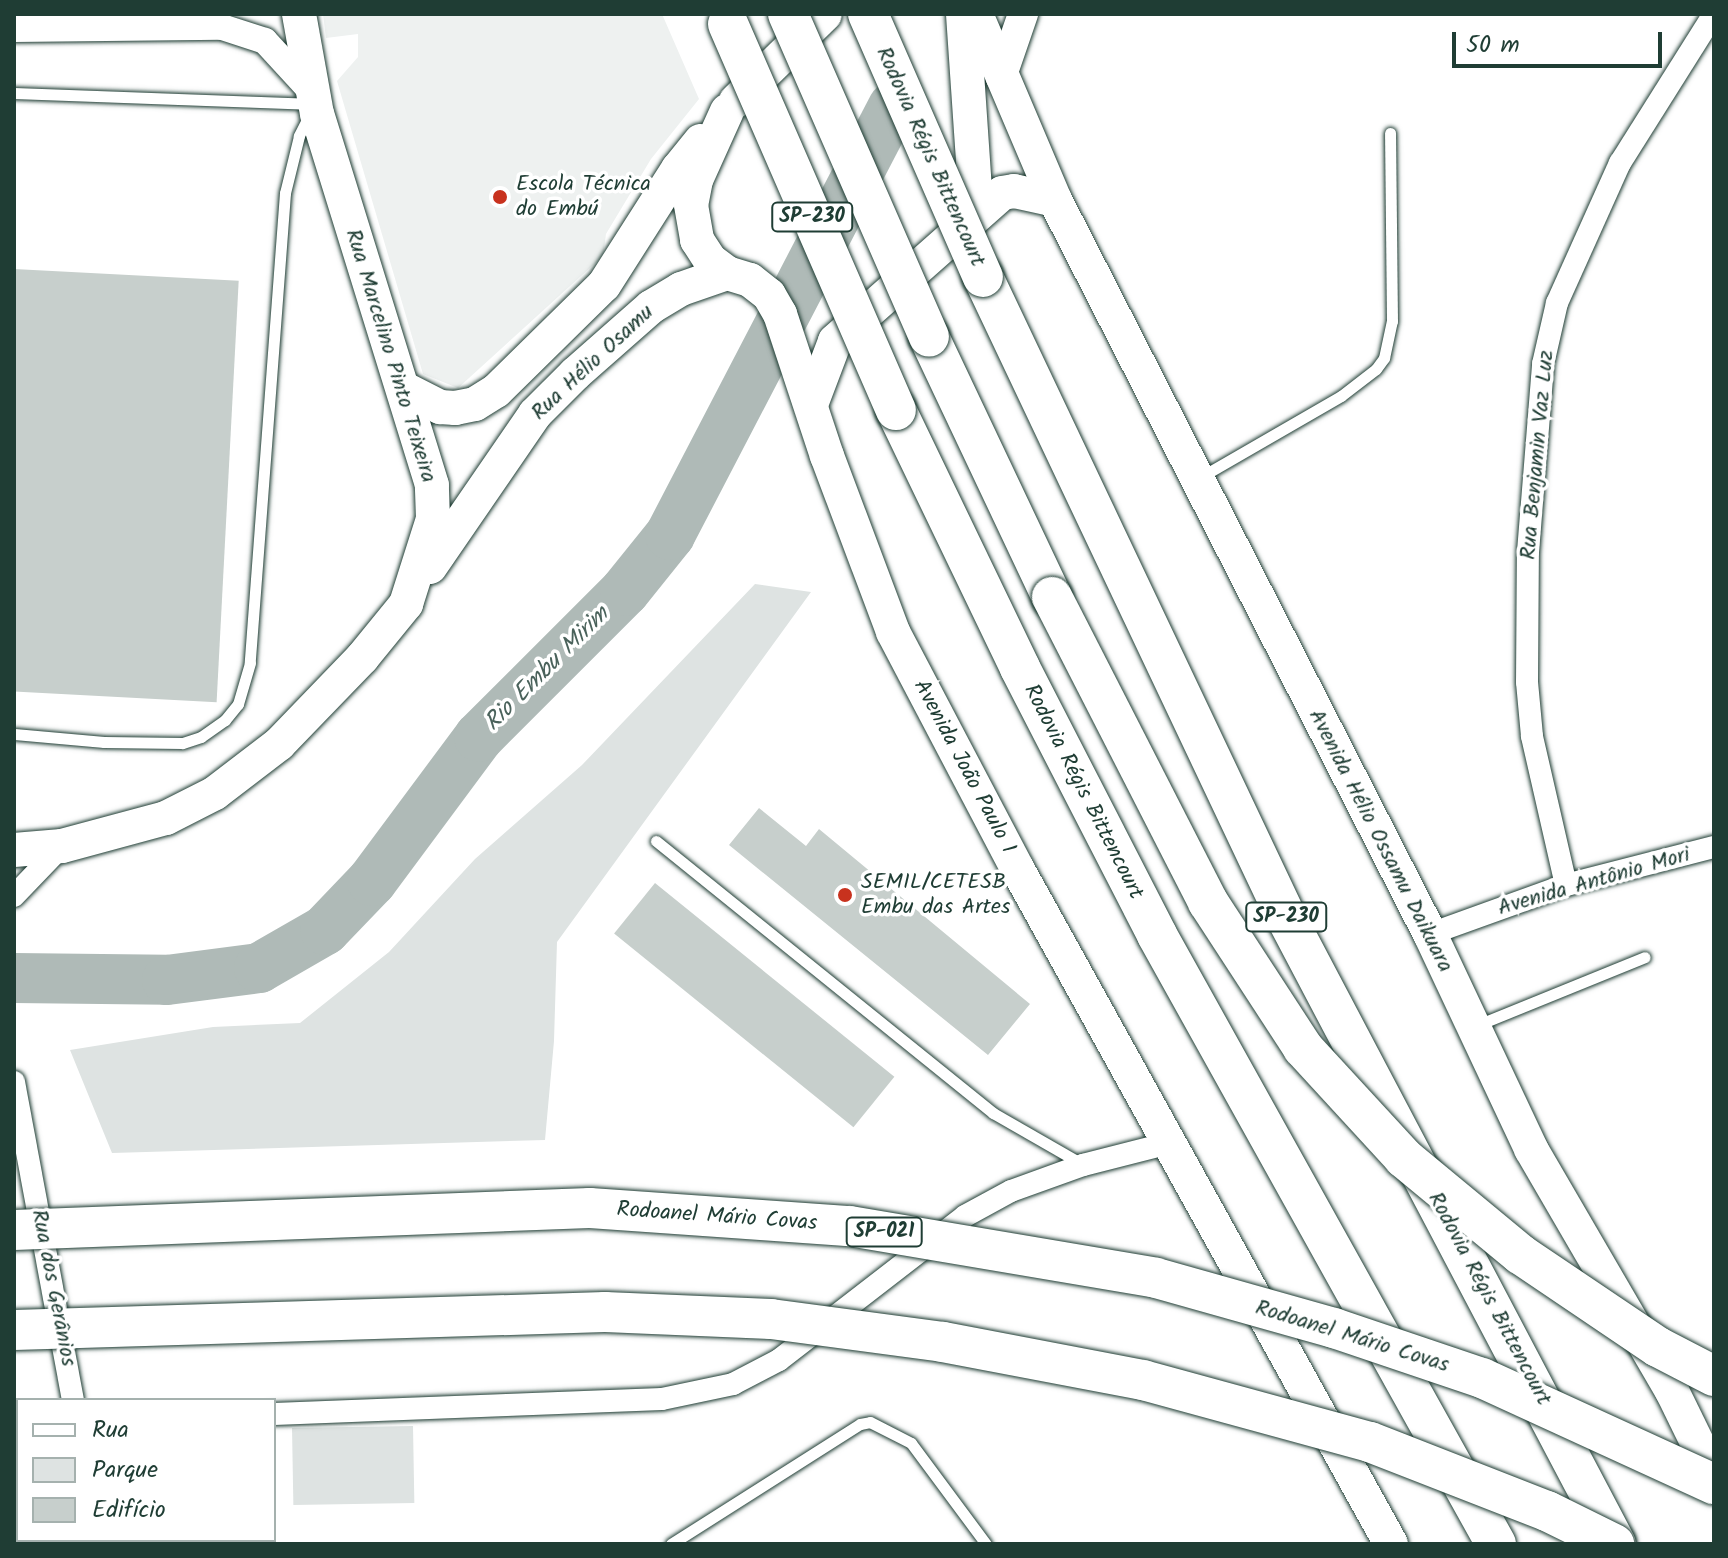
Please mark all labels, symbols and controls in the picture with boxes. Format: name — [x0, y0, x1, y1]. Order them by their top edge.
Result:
scale bar — [1456, 16, 1666, 66]
text: 50 m — [1466, 26, 1520, 65]
street label: Rodovia Régis Bittencourt — [870, 43, 990, 271]
place label: Escola Técnica do Embú — [516, 171, 651, 222]
marker: Escola Técnica do Embú — [491, 188, 509, 206]
road number: SP-230 — [770, 201, 854, 233]
street label: Rua Marcelino Pinto Teixeira — [339, 226, 441, 486]
street label: Rua Hélio Osamu — [526, 300, 660, 426]
street label: Rua Benjamin Vaz Luz — [1516, 349, 1560, 561]
water label: Rio Embu Mirim — [479, 601, 615, 737]
street label: Avenida João Paulo I — [907, 676, 1021, 858]
street label: Rodovia Régis Bittencourt — [1017, 680, 1149, 904]
street label: Avenida Hélio Ossamu Daikuara — [1302, 705, 1458, 977]
street label: Avenida Antônio Mori — [1495, 842, 1693, 922]
place label: SEMIL/CETESB Embu das Artes — [861, 869, 1010, 920]
marker: SEMIL/CETESB Embu das Artes — [836, 886, 854, 904]
road number: SP-230 — [1244, 901, 1328, 933]
street label: Rodovia Régis Bittencourt — [1422, 1188, 1556, 1410]
street label: Rodoanel Mário Covas — [616, 1197, 818, 1237]
street label: Rua dos Gerânios — [25, 1207, 81, 1369]
road number: SP-021 — [844, 1216, 924, 1248]
street label: Rodoanel Mário Covas — [1252, 1295, 1452, 1379]
legend — [16, 1398, 276, 1542]
text: Rua — [92, 1411, 129, 1450]
text: Parque — [92, 1451, 158, 1490]
text: Edifício — [92, 1491, 166, 1530]

